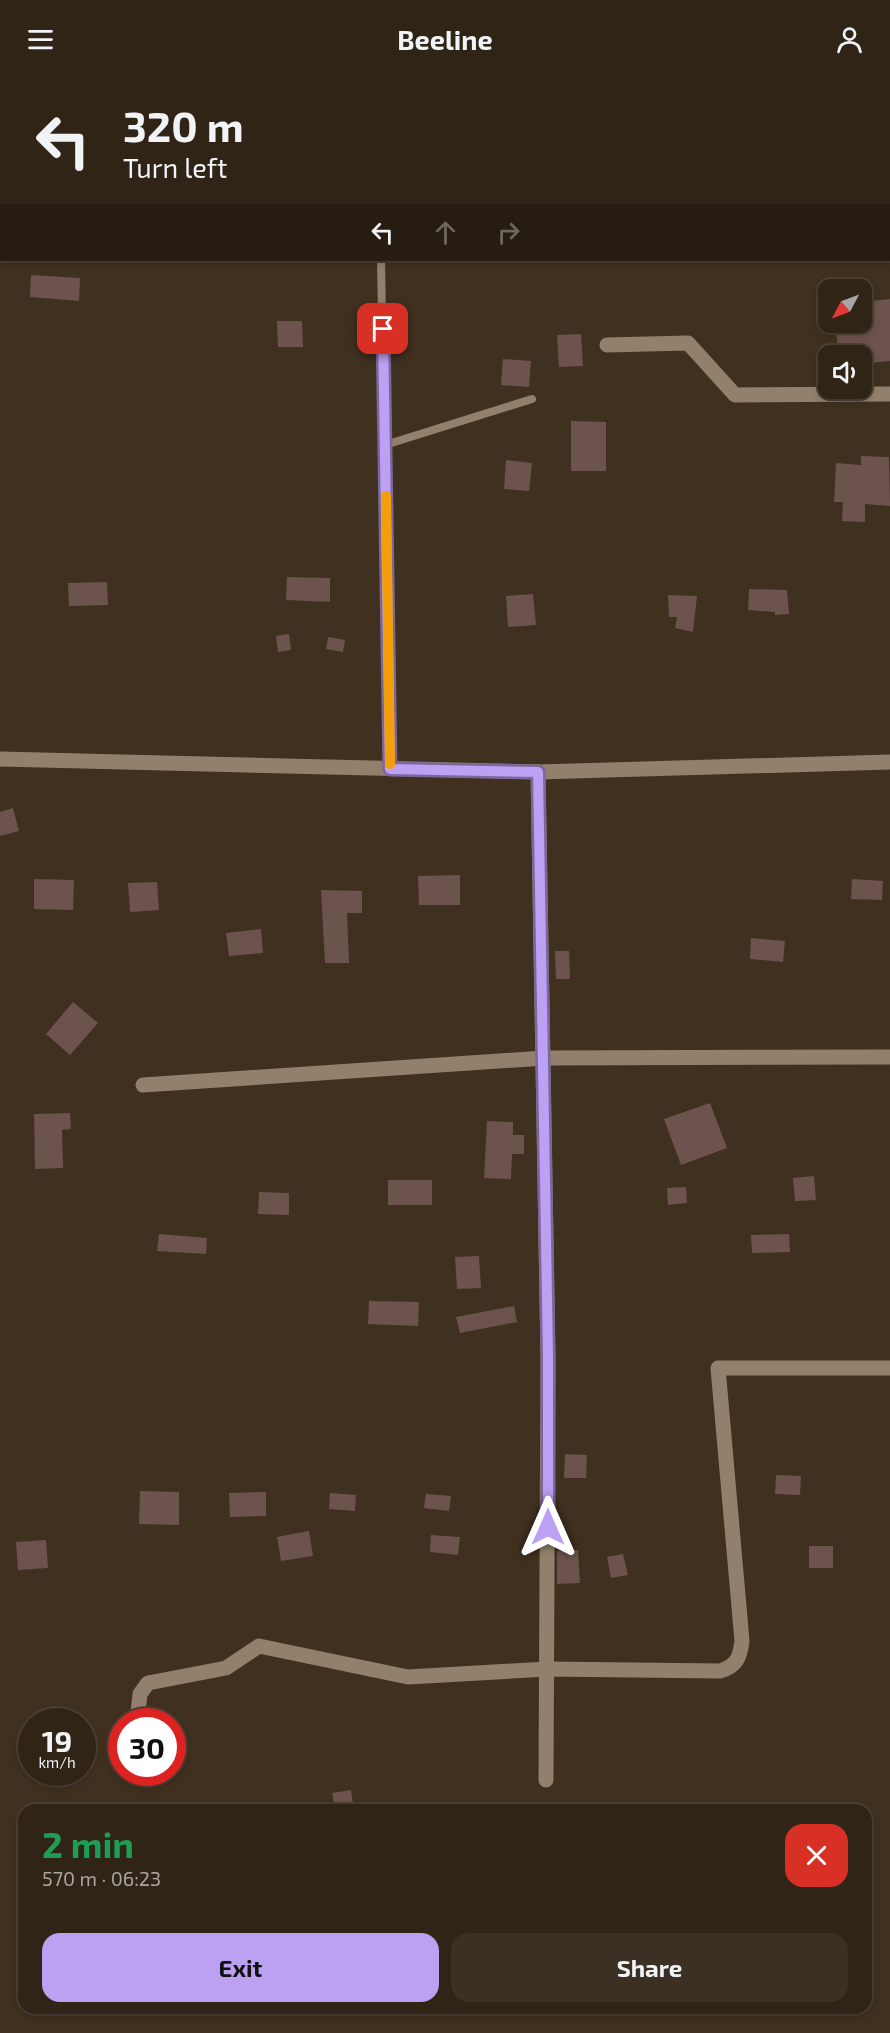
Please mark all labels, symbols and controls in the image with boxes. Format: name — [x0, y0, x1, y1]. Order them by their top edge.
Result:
icon: menu — [24, 23, 57, 56]
text: Beeline — [397, 23, 493, 55]
icon: person — [833, 23, 866, 56]
text: 320 m — [123, 100, 244, 150]
icon: left — [24, 102, 102, 180]
text: Turn left — [123, 151, 227, 183]
icon: left — [366, 216, 399, 249]
icon: ahead — [429, 216, 462, 249]
icon: right — [492, 216, 525, 249]
north arrow — [818, 279, 872, 333]
map controls — [818, 279, 872, 399]
pin — [357, 303, 408, 354]
icon: arrive — [366, 312, 399, 345]
button: sound — [818, 345, 872, 399]
position arrow — [516, 1495, 580, 1559]
speed limit sign: 30 — [108, 1708, 186, 1786]
text: 19 — [42, 1722, 72, 1758]
text: km/h — [38, 1753, 76, 1771]
text: 2 min — [42, 1822, 134, 1865]
button: close — [785, 1824, 848, 1887]
text: 570 m · 06:23 — [42, 1866, 161, 1890]
button: Exit — [42, 1933, 439, 2002]
button: Share — [451, 1933, 848, 2002]

